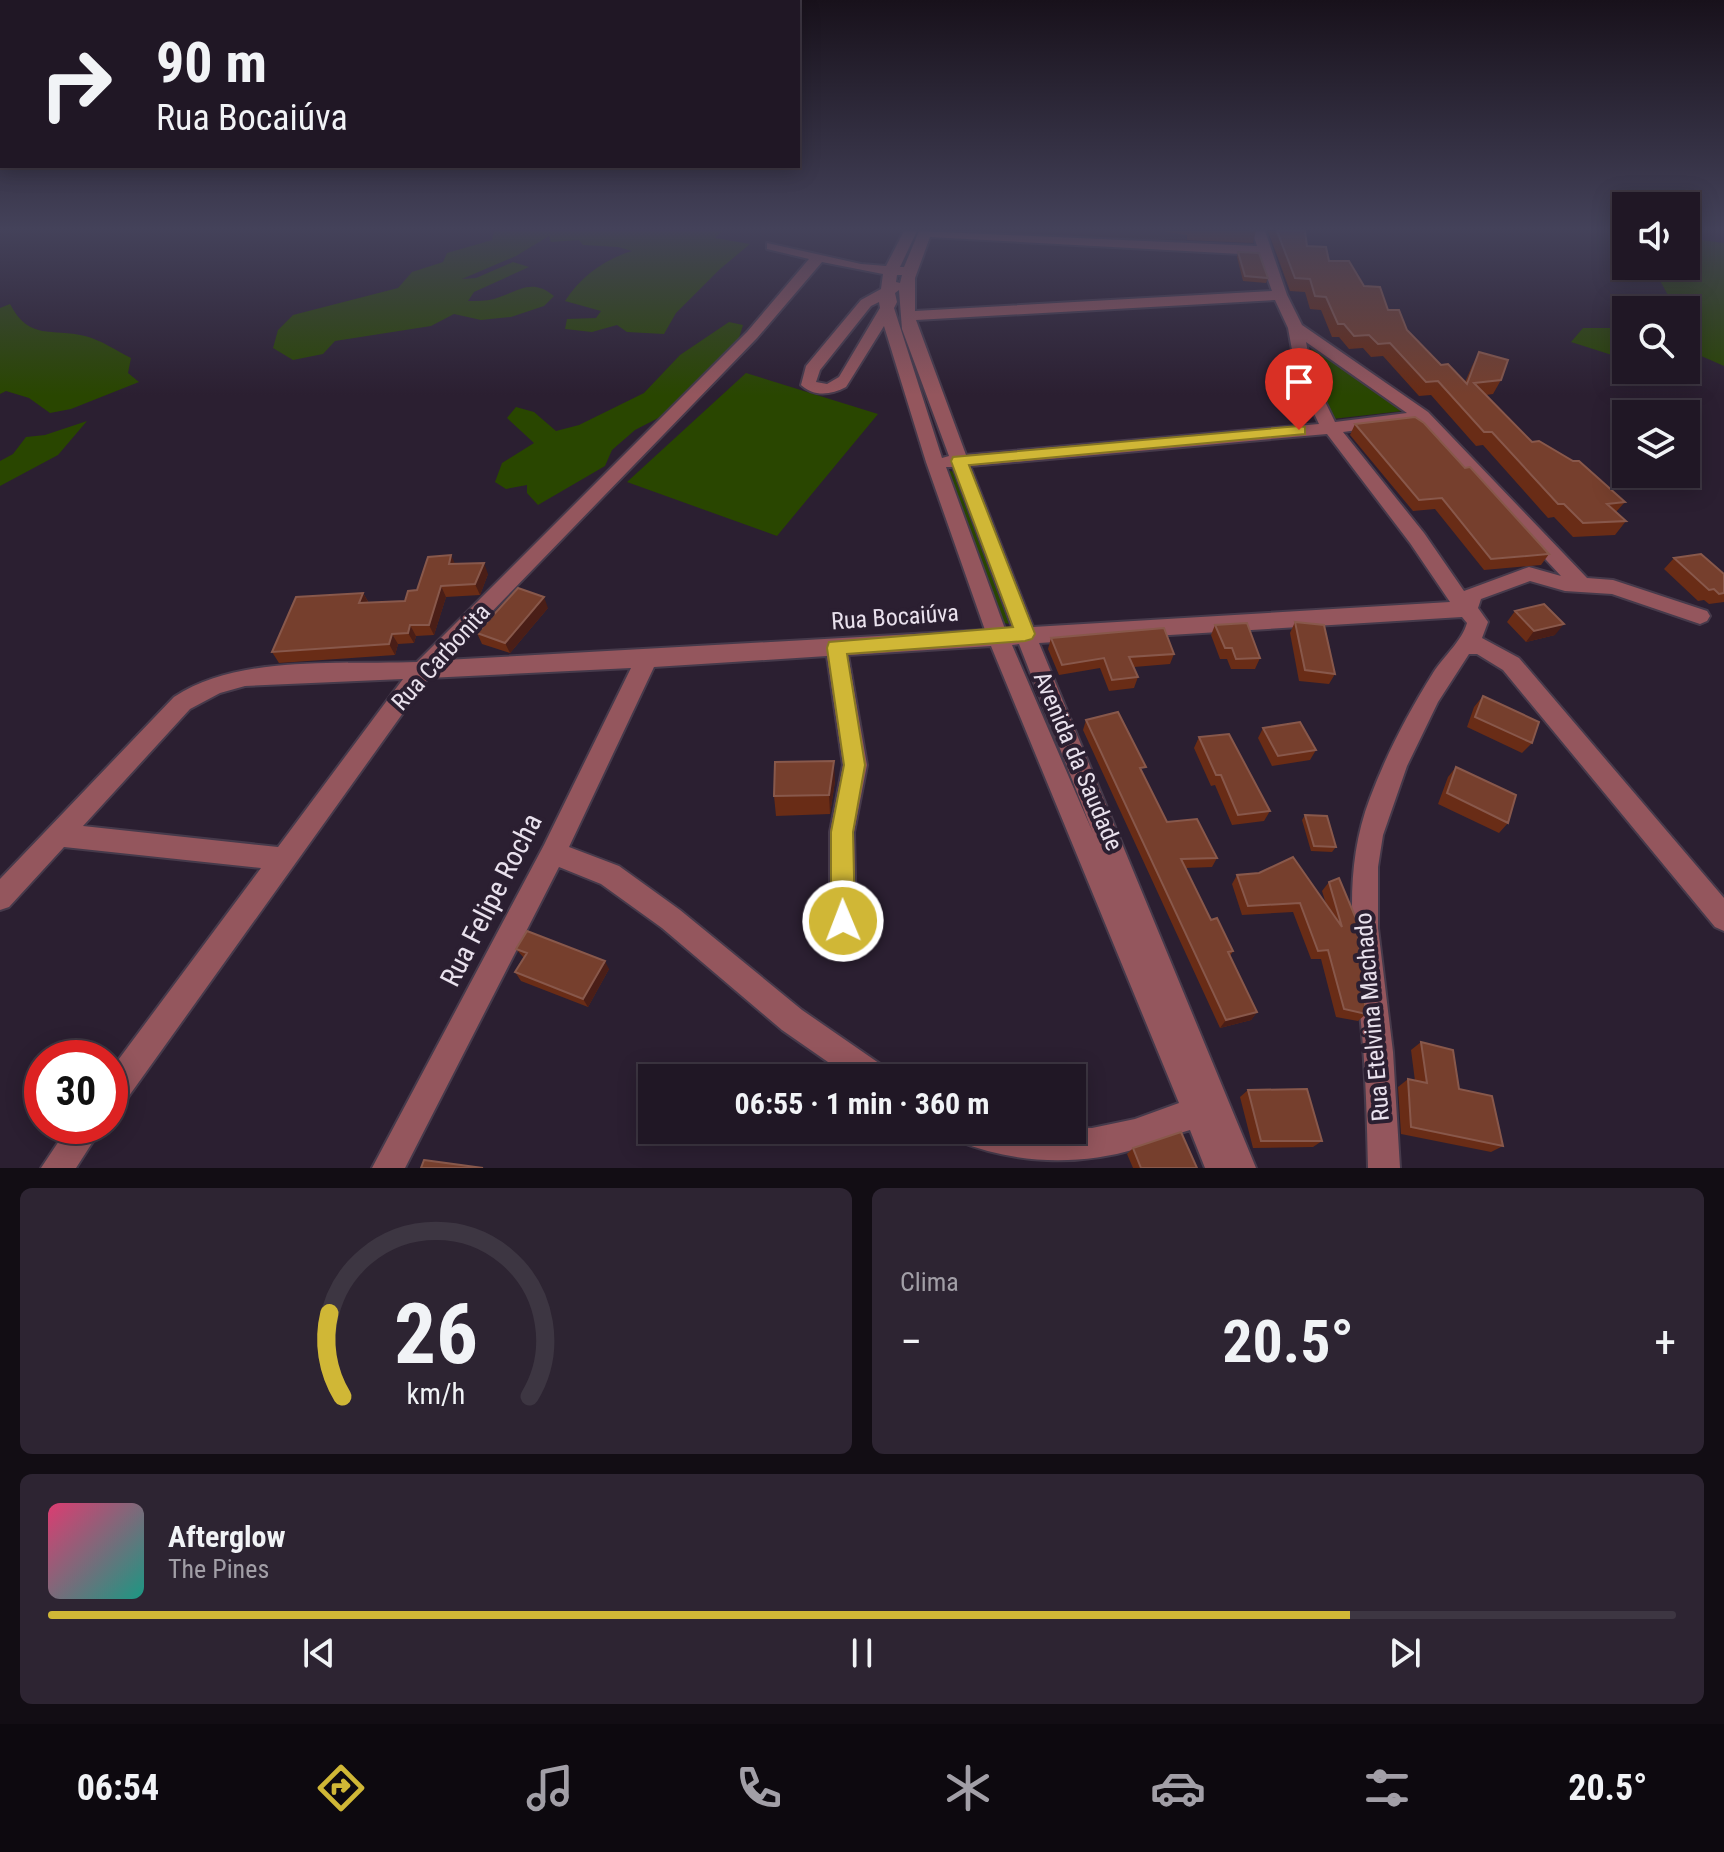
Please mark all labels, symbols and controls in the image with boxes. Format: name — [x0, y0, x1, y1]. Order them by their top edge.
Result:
text: 90 m — [156, 30, 267, 96]
icon: right — [24, 32, 128, 136]
text: Rua Bocaiúva — [156, 97, 348, 139]
map controls — [1612, 192, 1700, 488]
button: sound — [1612, 192, 1700, 280]
button: search — [1612, 296, 1700, 384]
pin — [1265, 348, 1333, 430]
icon: arrive — [1277, 360, 1321, 404]
button: layers — [1612, 400, 1700, 488]
street label: Rua Carbonita — [386, 598, 496, 716]
street label: Rua Bocaiúva — [830, 599, 960, 635]
street label: Avenida da Saudade — [1028, 667, 1128, 855]
street label: Rua Felipe Rocha — [433, 808, 549, 992]
position arrow — [801, 879, 885, 963]
street label: Rua Etelvina Machado — [1349, 912, 1395, 1122]
speed limit sign: 30 — [24, 1040, 128, 1144]
text: 06:55 · 1 min · 360 m — [735, 1086, 989, 1121]
text: Clima — [900, 1267, 959, 1297]
text: 26 — [394, 1286, 478, 1383]
text: 20.5° — [1222, 1306, 1354, 1377]
text: − — [900, 1316, 922, 1368]
text: + — [1654, 1316, 1676, 1368]
text: km/h — [407, 1377, 465, 1411]
text: Afterglow — [168, 1519, 286, 1554]
text: The Pines — [168, 1554, 269, 1584]
icon: previous — [297, 1631, 341, 1675]
icon: pause — [840, 1631, 884, 1675]
icon: next — [1383, 1631, 1427, 1675]
icon: directions — [313, 1760, 369, 1816]
icon: music — [522, 1760, 578, 1816]
icon: phone — [731, 1760, 787, 1816]
icon: climate — [940, 1760, 996, 1816]
icon: car — [1150, 1760, 1206, 1816]
icon: filters — [1359, 1760, 1415, 1816]
text: 06:54 — [77, 1767, 159, 1809]
text: 20.5° — [1568, 1767, 1647, 1809]

